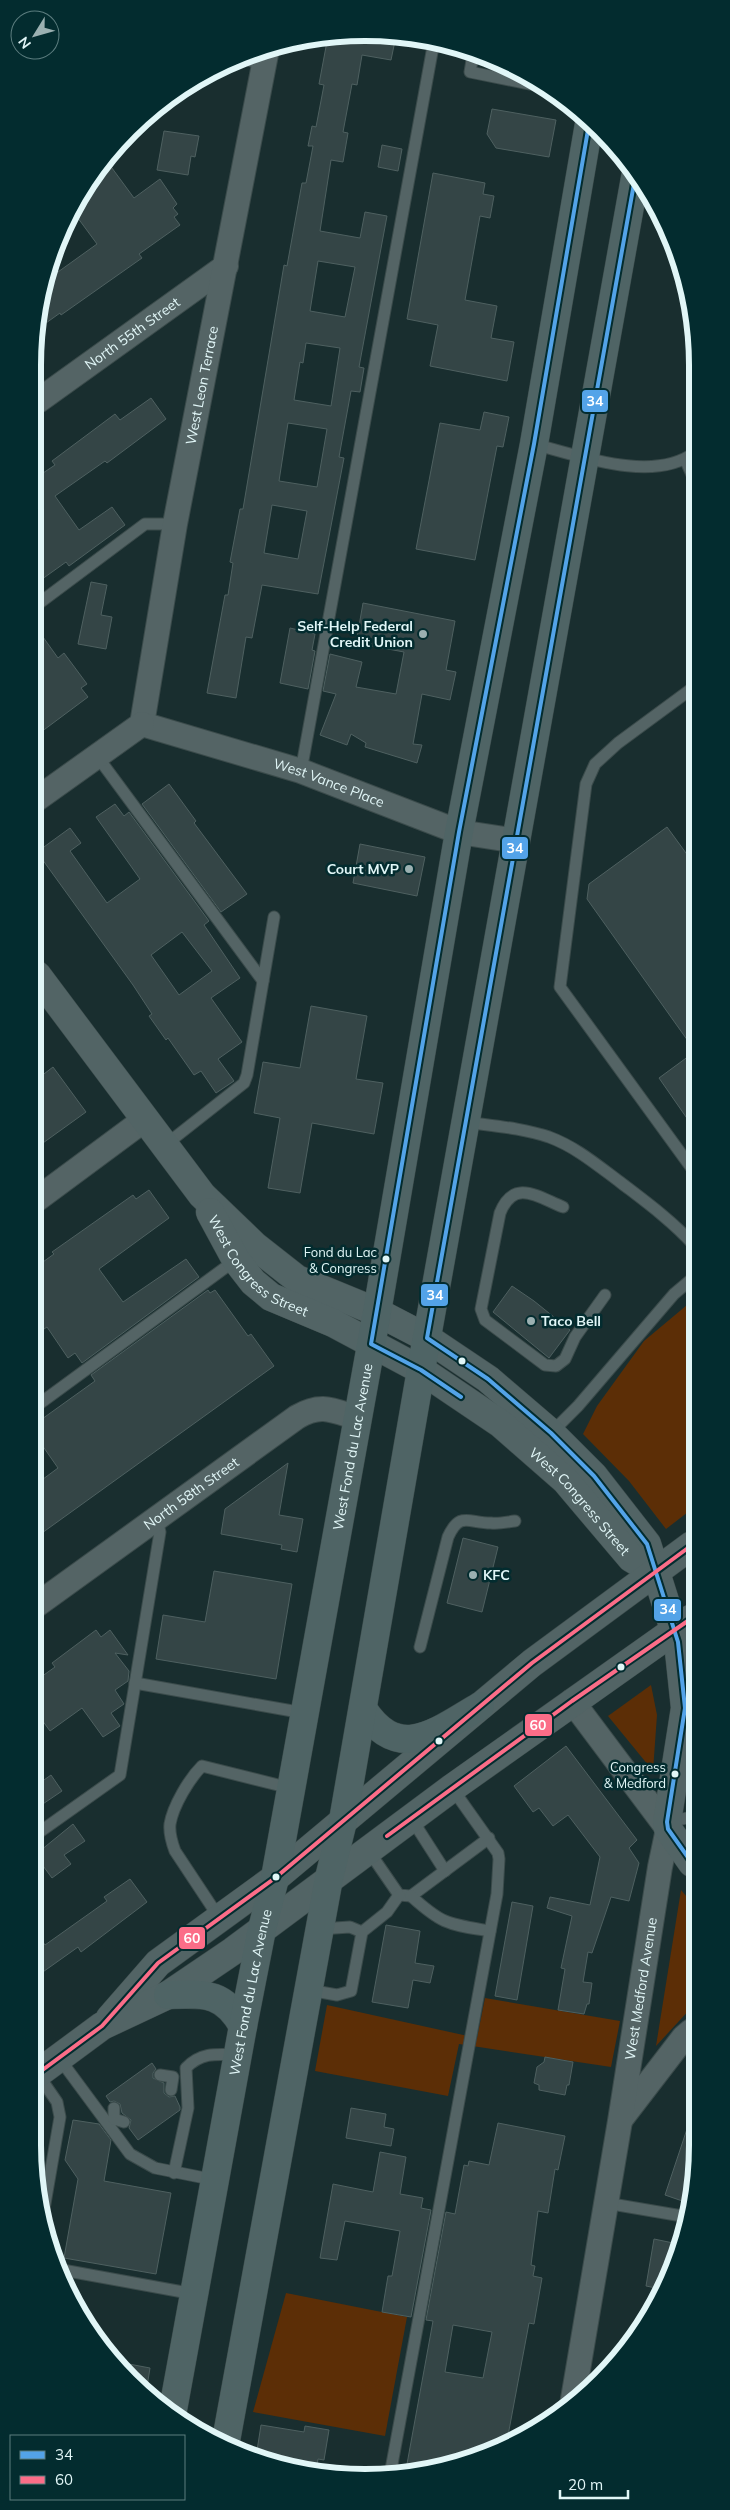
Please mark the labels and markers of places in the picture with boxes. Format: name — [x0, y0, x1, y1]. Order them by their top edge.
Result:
place label: Self-Help Federal Credit Union — [297, 617, 413, 651]
marker: Self-Help Federal Credit Union — [417, 628, 429, 640]
place label: Court MVP — [327, 860, 399, 878]
marker: Court MVP — [403, 863, 415, 875]
place label: Fond du Lac & Congress — [304, 1244, 377, 1276]
marker: Fond du Lac & Congress — [381, 1254, 391, 1264]
place label: Taco Bell — [541, 1312, 601, 1330]
marker: Taco Bell — [525, 1315, 537, 1327]
unlabelled marker — [457, 1356, 467, 1366]
place label: KFC — [483, 1566, 510, 1584]
marker: KFC — [467, 1569, 479, 1581]
unlabelled marker — [616, 1662, 626, 1672]
unlabelled marker — [434, 1736, 444, 1746]
place label: Congress & Medford — [604, 1759, 666, 1791]
marker: Congress & Medford — [670, 1769, 680, 1779]
unlabelled marker — [271, 1872, 281, 1882]

